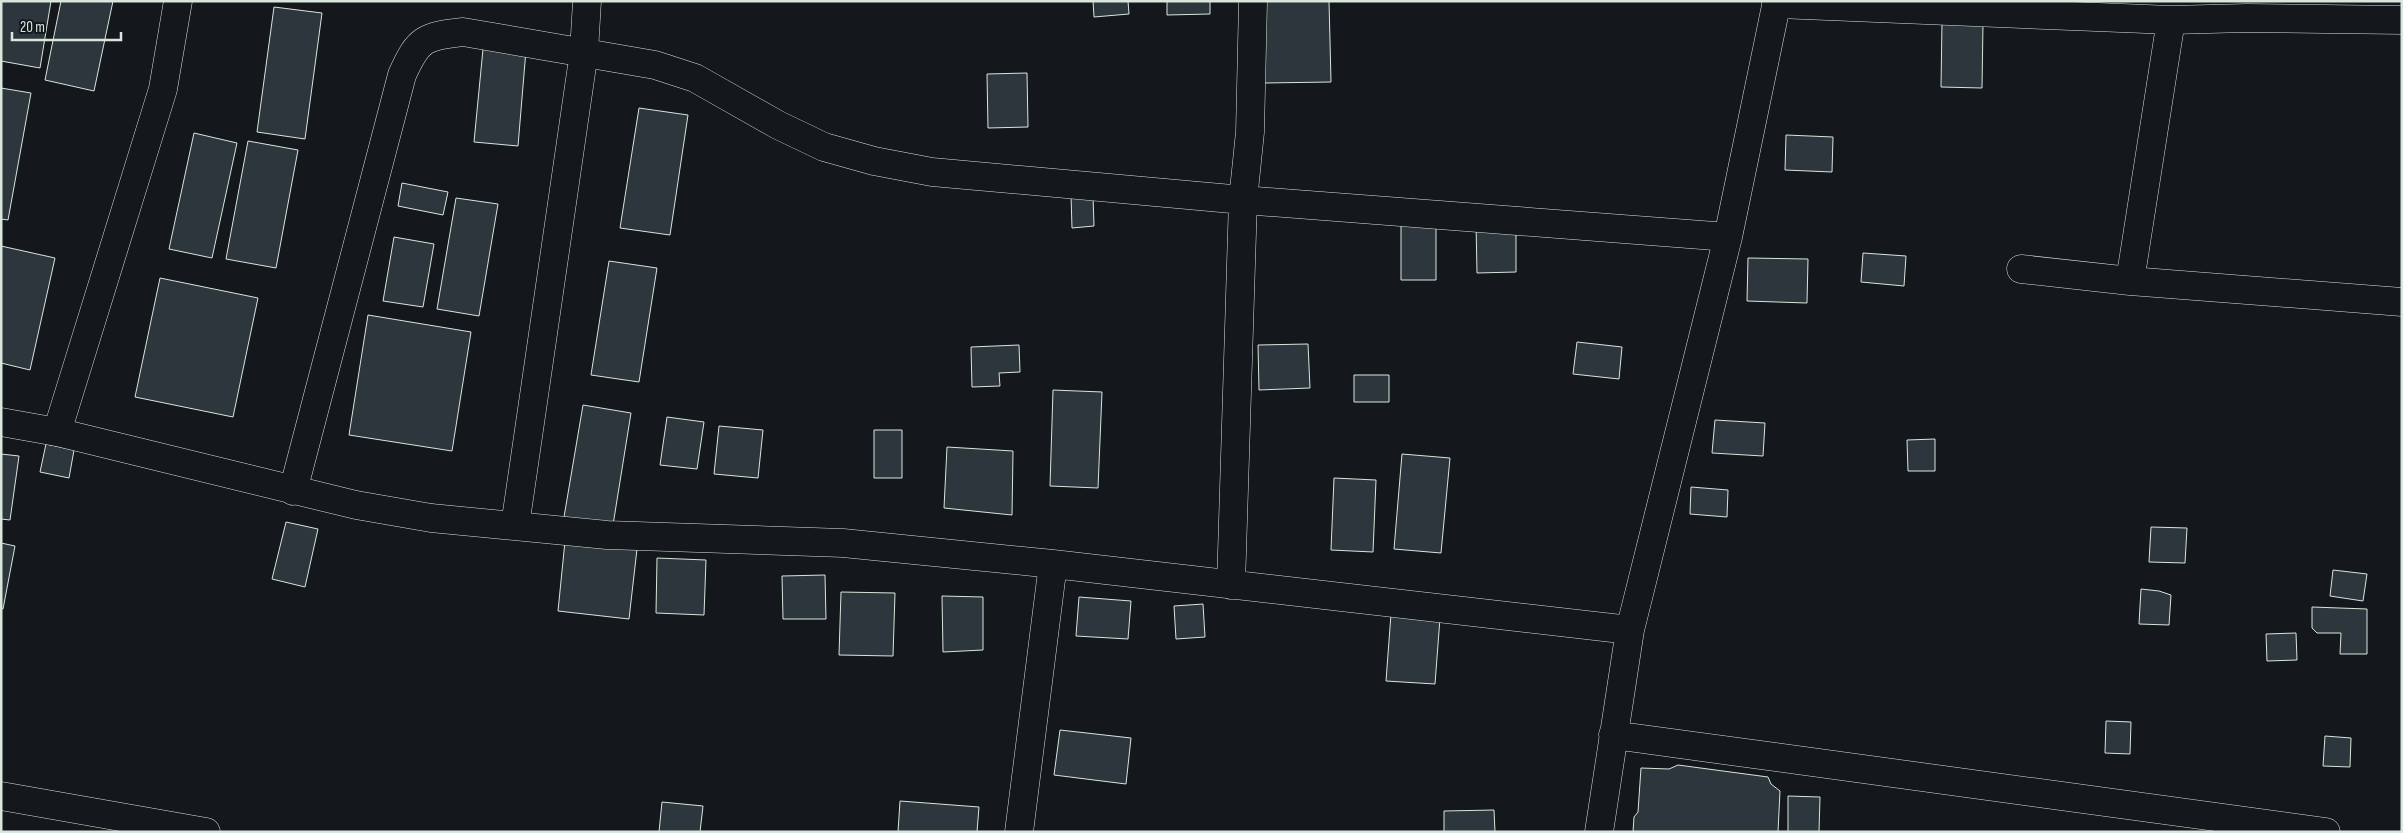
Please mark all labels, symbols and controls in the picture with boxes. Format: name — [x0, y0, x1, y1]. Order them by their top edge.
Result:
scale bar — [12, 10, 121, 42]
text: 20 m — [20, 18, 45, 37]

